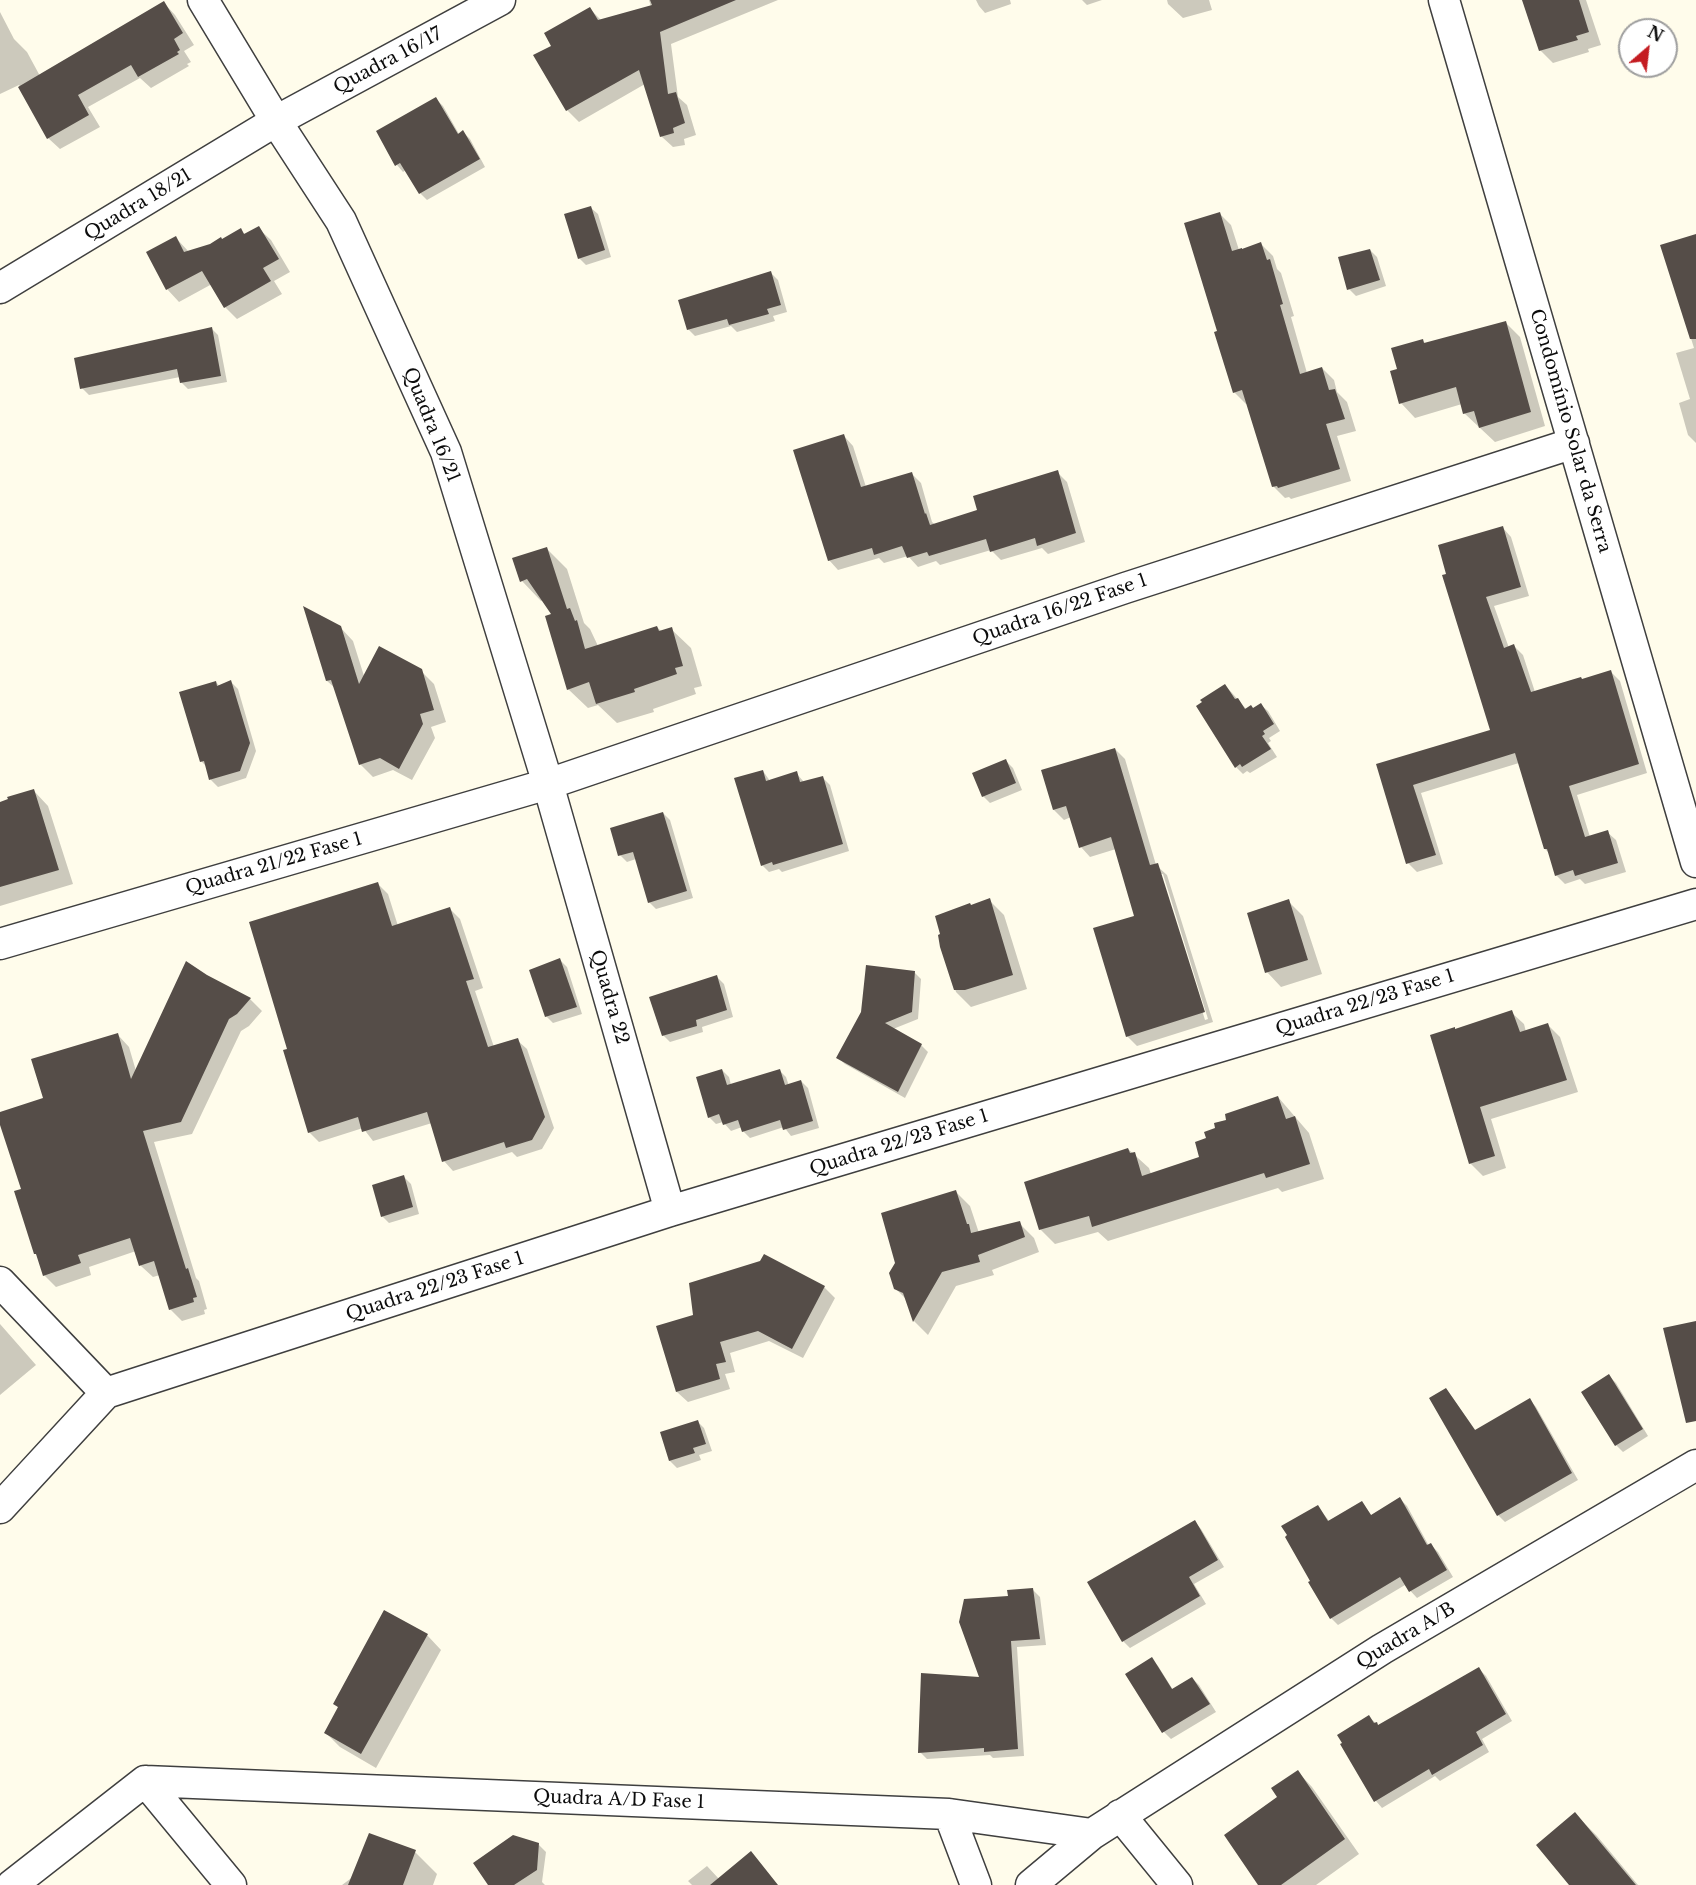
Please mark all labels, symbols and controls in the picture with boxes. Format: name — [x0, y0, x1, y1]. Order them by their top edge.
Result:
north arrow — [1618, 18, 1678, 78]
text: N — [1644, 22, 1667, 46]
street label: Quadra 16/17 — [330, 23, 446, 99]
street label: Quadra 18/21 — [80, 165, 196, 245]
street label: Condomínio Solar da Serra — [1525, 307, 1615, 555]
street label: Quadra 16/21 — [398, 364, 464, 486]
street label: Quadra 16/22 Fase 1 — [970, 570, 1150, 650]
street label: Quadra 21/22 Fase 1 — [183, 828, 365, 900]
street label: Quadra 22 — [585, 947, 633, 1047]
street label: Quadra 22/23 Fase 1 — [1273, 966, 1457, 1040]
street label: Quadra 22/23 Fase 1 — [807, 1106, 991, 1180]
street label: Quadra 22/23 Fase 1 — [343, 1248, 527, 1326]
street label: Quadra A/B — [1353, 1598, 1459, 1674]
street label: Quadra A/D Fase 1 — [533, 1786, 705, 1814]

